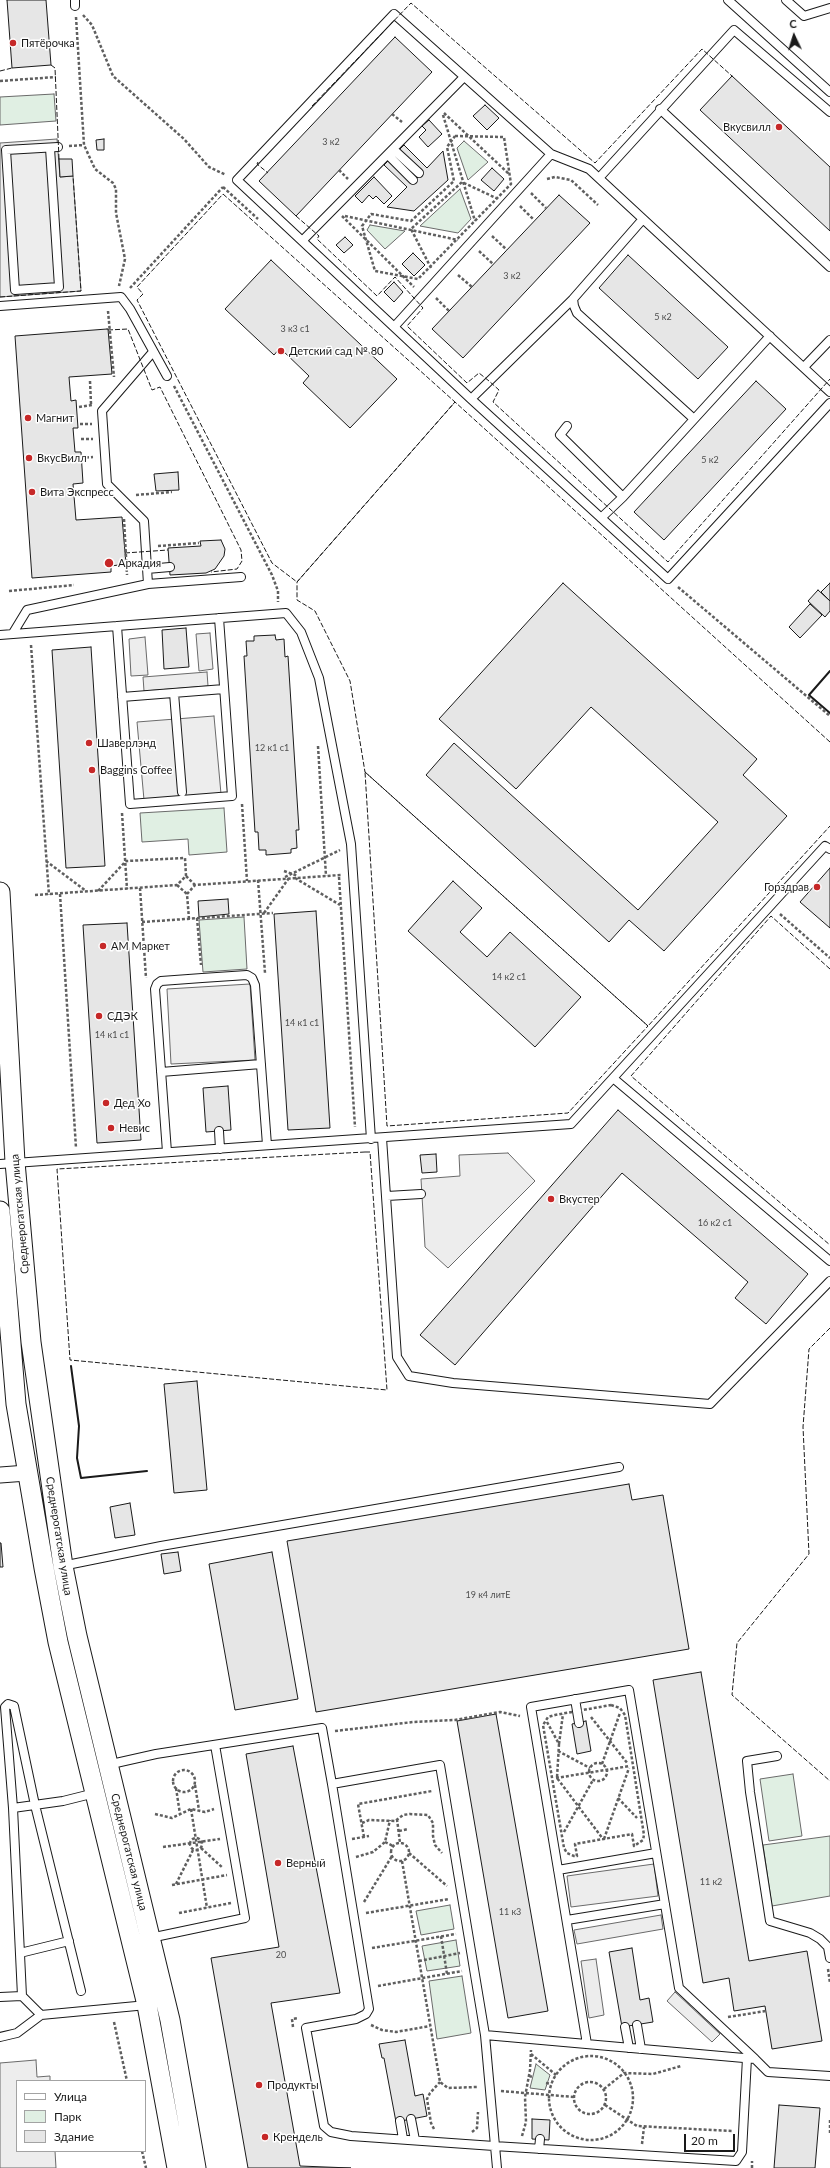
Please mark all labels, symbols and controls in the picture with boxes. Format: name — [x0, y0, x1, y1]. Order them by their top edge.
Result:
north arrow — [774, 16, 814, 56]
text: С — [789, 17, 797, 30]
place label: Пятёрочка — [21, 36, 75, 50]
marker: Пятёрочка — [8, 38, 18, 48]
place label: Вкусвилл — [723, 120, 771, 134]
marker: Вкусвилл — [774, 122, 784, 132]
house number: 3 к2 — [322, 137, 340, 147]
house number: 3 к2 — [503, 271, 521, 281]
house number: 5 к2 — [654, 312, 672, 322]
house number: 3 к3 с1 — [280, 324, 310, 334]
place label: Детский сад № 80 — [289, 344, 383, 358]
marker: Детский сад № 80 — [276, 346, 286, 356]
place label: Магнит — [36, 411, 74, 425]
marker: Магнит — [23, 413, 33, 423]
place label: ВкусВилл — [37, 451, 87, 465]
marker: ВкусВилл — [24, 453, 34, 463]
house number: 5 к2 — [701, 455, 719, 465]
place label: Вита Экспресс — [40, 485, 114, 499]
marker: Вита Экспресс — [27, 487, 37, 497]
place label: Аркадия — [118, 556, 161, 570]
marker: Аркадия — [103, 557, 115, 569]
place label: Шаверлэнд — [97, 736, 156, 750]
marker: Шаверлэнд — [84, 738, 94, 748]
house number: 12 к1 с1 — [255, 743, 289, 753]
place label: Baggins Coffee — [100, 763, 172, 777]
marker: Baggins Coffee — [87, 765, 97, 775]
place label: Горздрав — [764, 880, 809, 894]
marker: Горздрав — [812, 882, 822, 892]
place label: АМ Маркет — [111, 939, 170, 953]
marker: АМ Маркет — [98, 941, 108, 951]
house number: 14 к2 с1 — [492, 972, 526, 982]
place label: СДЭК — [107, 1009, 138, 1023]
marker: СДЭК — [94, 1011, 104, 1021]
house number: 14 к1 с1 — [285, 1018, 319, 1028]
house number: 14 к1 с1 — [95, 1030, 129, 1040]
place label: Дед Хо — [114, 1096, 151, 1110]
marker: Дед Хо — [101, 1098, 111, 1108]
place label: Невис — [119, 1121, 150, 1135]
marker: Невис — [106, 1123, 116, 1133]
street label: Среднерогатская улица — [8, 1154, 32, 1274]
place label: Вкустер — [559, 1192, 600, 1206]
marker: Вкустер — [546, 1194, 556, 1204]
house number: 16 к2 с1 — [698, 1218, 732, 1228]
street label: Среднерогатская улица — [43, 1476, 75, 1596]
house number: 19 к4 литЕ — [465, 1590, 511, 1600]
street label: Среднерогатская улица — [108, 1792, 150, 1912]
place label: Верный — [286, 1856, 325, 1870]
marker: Верный — [273, 1858, 283, 1868]
house number: 11 к2 — [700, 1877, 722, 1887]
house number: 11 к3 — [499, 1907, 521, 1917]
house number: 20 — [276, 1950, 286, 1960]
place label: Продукты — [267, 2078, 319, 2092]
legend — [16, 2080, 146, 2152]
marker: Продукты — [254, 2080, 264, 2090]
text: Улица — [54, 2089, 87, 2104]
text: Парк — [54, 2109, 82, 2124]
scale bar — [686, 2126, 737, 2152]
text: Здание — [54, 2129, 94, 2144]
place label: Крендель — [273, 2130, 323, 2144]
marker: Крендель — [260, 2132, 270, 2142]
text: 20 m — [691, 2133, 718, 2148]

